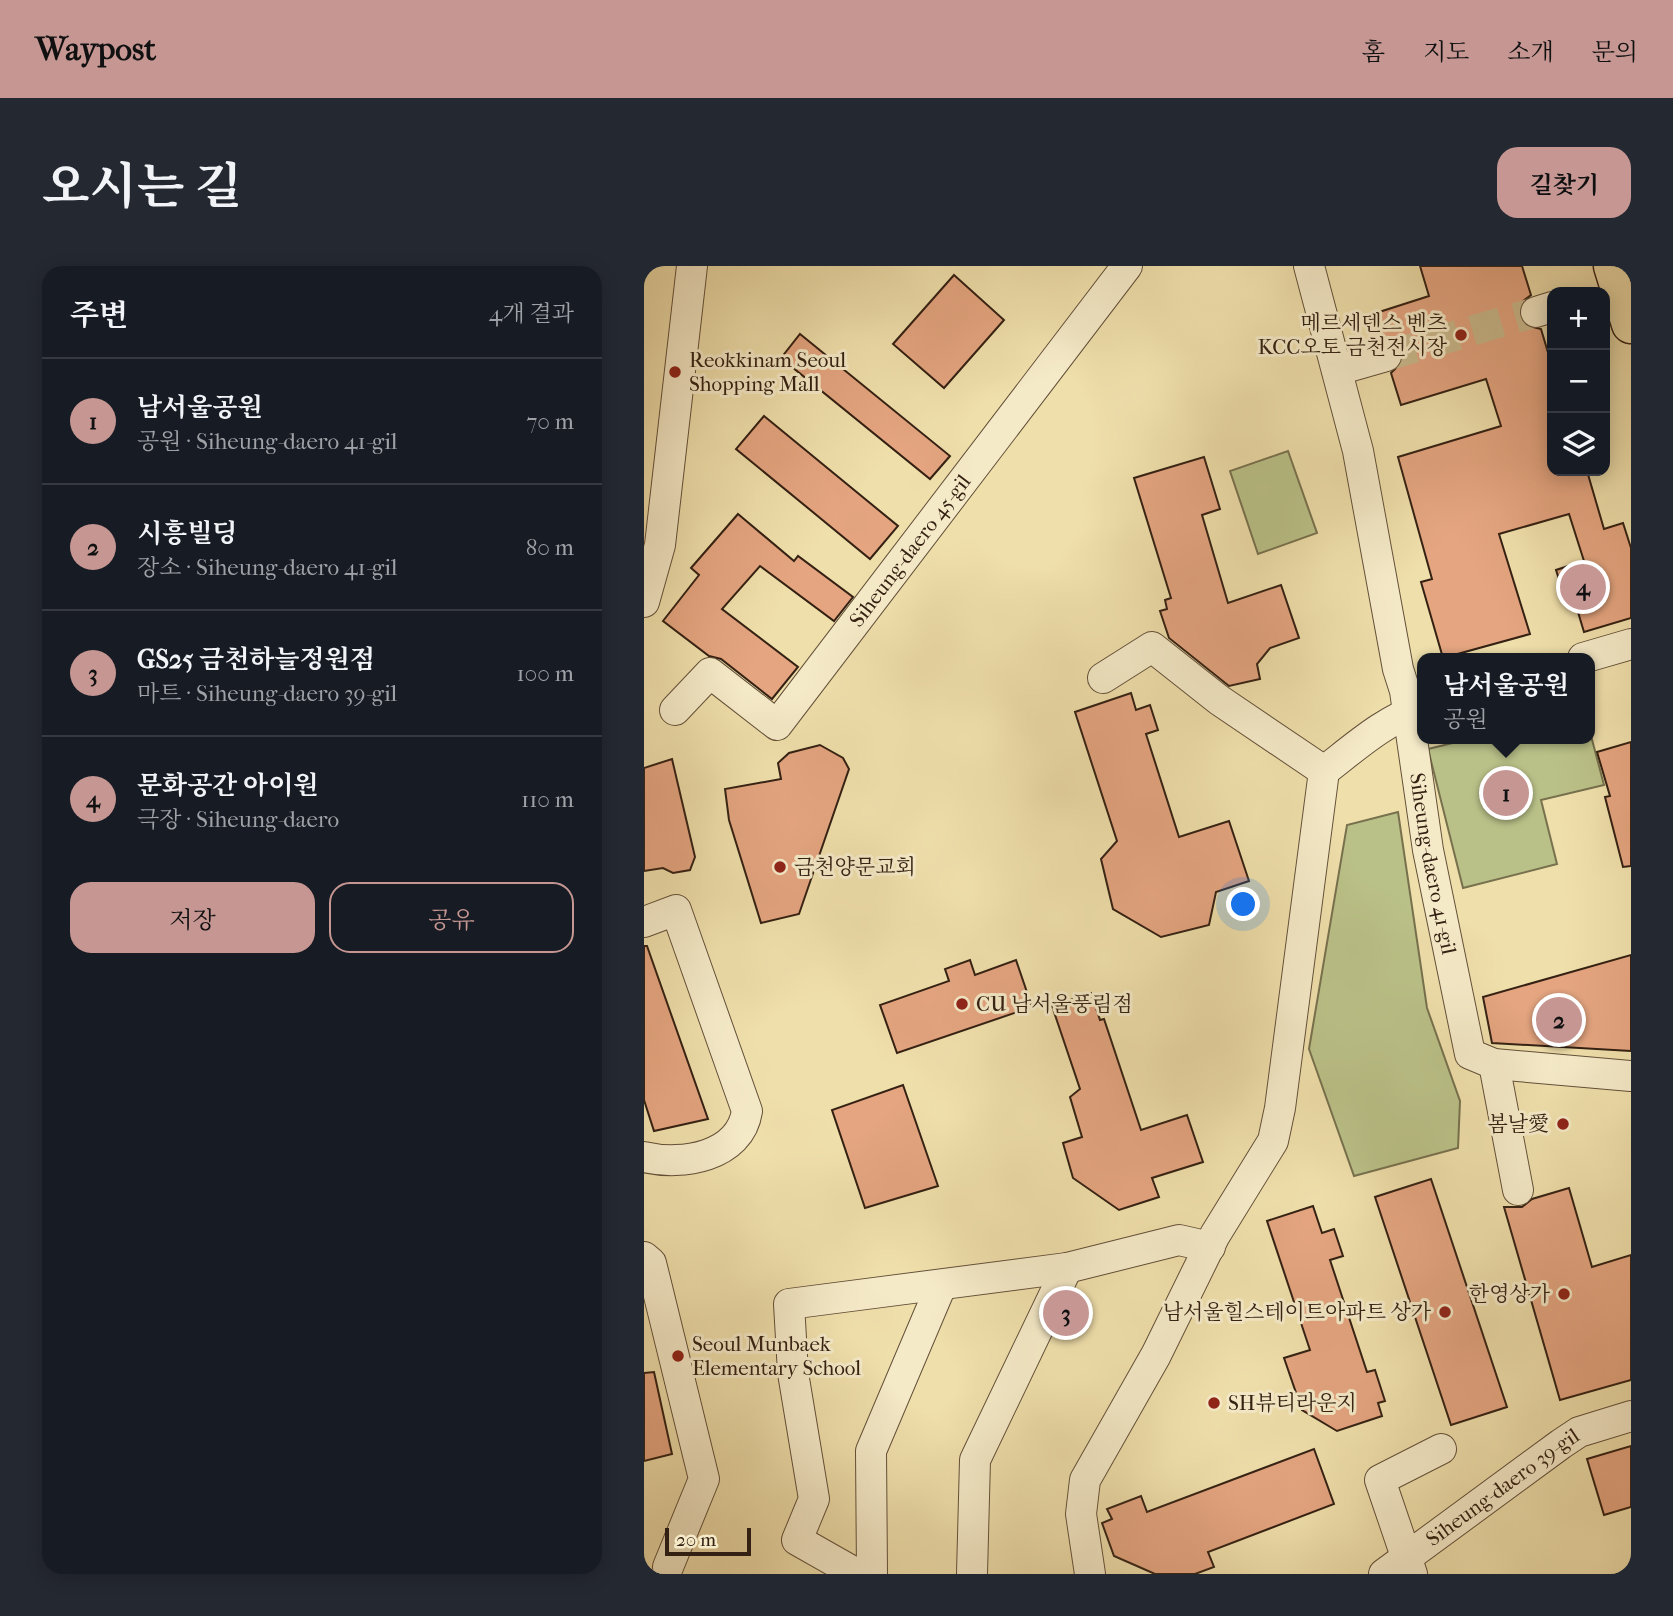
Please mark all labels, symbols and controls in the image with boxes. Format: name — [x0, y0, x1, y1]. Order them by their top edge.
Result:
text: Waypost — [35, 30, 156, 69]
text: 홈 — [1362, 38, 1385, 66]
text: 지도 — [1423, 38, 1469, 66]
text: 소개 — [1507, 38, 1554, 66]
text: 문의 — [1592, 38, 1638, 66]
button: 길찾기 — [1497, 147, 1631, 218]
text: 오시는 길 — [42, 158, 242, 216]
map controls — [1547, 287, 1610, 476]
button: + — [1547, 287, 1610, 350]
text: 주변 — [70, 298, 128, 333]
text: 4개 결과 — [489, 300, 574, 327]
place label: 메르세덴스 벤츠 KCC오토 금천전시장 — [1258, 311, 1448, 359]
marker: 메르세덴스 벤츠 KCC오토 금천전시장 — [1453, 327, 1469, 343]
place label: Reokkinam Seoul Shopping Mall — [689, 348, 846, 396]
button: − — [1547, 350, 1610, 413]
marker: Reokkinam Seoul Shopping Mall — [667, 364, 683, 380]
text: 남서울공원 — [137, 392, 263, 423]
text: 1 — [89, 408, 97, 435]
text: 70 m — [526, 408, 574, 435]
button: layers — [1547, 413, 1610, 476]
text: 공원 · Siheung-daero 41-gil — [137, 428, 397, 455]
street label: Siheung-daero 45-gil — [844, 470, 976, 632]
text: 시흥빌딩 — [137, 518, 237, 549]
text: 2 — [87, 534, 99, 561]
text: 80 m — [526, 534, 574, 561]
text: 장소 · Siheung-daero 41-gil — [137, 554, 397, 581]
pin: 4 — [1560, 561, 1606, 613]
text: GS25 금천하늘정원점 — [137, 644, 375, 675]
popup — [1417, 653, 1595, 744]
text: 3 — [88, 660, 98, 687]
text: 100 m — [516, 660, 574, 687]
text: 남서울공원 — [1443, 670, 1569, 701]
text: 마트 · Siheung-daero 39-gil — [137, 680, 397, 707]
text: 공원 — [1443, 706, 1488, 733]
pin: 1 — [1483, 767, 1529, 819]
text: 문화공간 아이원 — [137, 770, 318, 801]
street label: Siheung-daero 41-gil — [1405, 771, 1461, 957]
text: 4 — [86, 786, 100, 813]
text: 110 m — [521, 786, 574, 813]
text: 극장 · Siheung-daero — [137, 806, 339, 833]
place label: 금천양문교회 — [794, 855, 916, 879]
marker: 금천양문교회 — [772, 859, 788, 875]
button: 저장 — [70, 882, 315, 953]
button: 공유 — [329, 882, 574, 953]
your location — [1226, 887, 1260, 921]
place label: CU 남서울풍림점 — [976, 992, 1133, 1016]
pin: 2 — [1536, 994, 1582, 1046]
marker: CU 남서울풍림점 — [954, 996, 970, 1012]
place label: 봄날愛 — [1487, 1112, 1549, 1136]
marker: 봄날愛 — [1555, 1116, 1571, 1132]
place label: 한영상가 — [1469, 1282, 1551, 1306]
marker: 한영상가 — [1556, 1286, 1572, 1302]
pin: 3 — [1043, 1287, 1089, 1339]
place label: 남서울힐스테이트아파트 상가 — [1163, 1300, 1432, 1324]
marker: 남서울힐스테이트아파트 상가 — [1437, 1304, 1453, 1320]
place label: Seoul Munbaek Elementary School — [692, 1332, 861, 1380]
marker: Seoul Munbaek Elementary School — [670, 1348, 686, 1364]
place label: SH뷰티라운지 — [1228, 1391, 1357, 1415]
marker: SH뷰티라운지 — [1206, 1395, 1222, 1411]
street label: Siheung-daero 39-gil — [1421, 1423, 1584, 1551]
scale bar — [665, 1525, 751, 1557]
text: 20 m — [676, 1529, 716, 1551]

